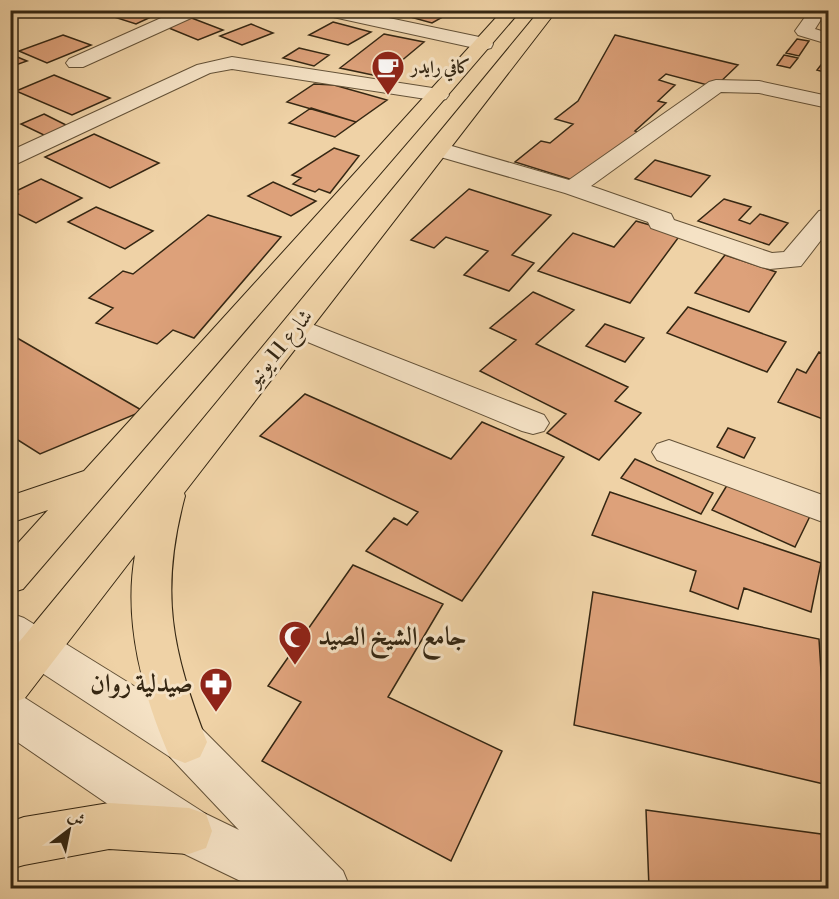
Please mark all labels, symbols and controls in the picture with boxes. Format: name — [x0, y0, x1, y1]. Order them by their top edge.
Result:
cafe icon: كافي رايدر — [370, 49, 406, 96]
place label: كافي رايدر — [409, 56, 471, 82]
street label: شارع 11 يونيو — [240, 304, 322, 396]
mosque icon: جامع الشيخ الصيد — [277, 619, 313, 666]
place label: جامع الشيخ الصيد — [318, 621, 466, 660]
pharmacy icon: صيدلية روان — [198, 666, 234, 713]
place label: صيدلية روان — [90, 668, 193, 700]
north arrow — [39, 800, 99, 860]
text: ش — [64, 805, 88, 831]

